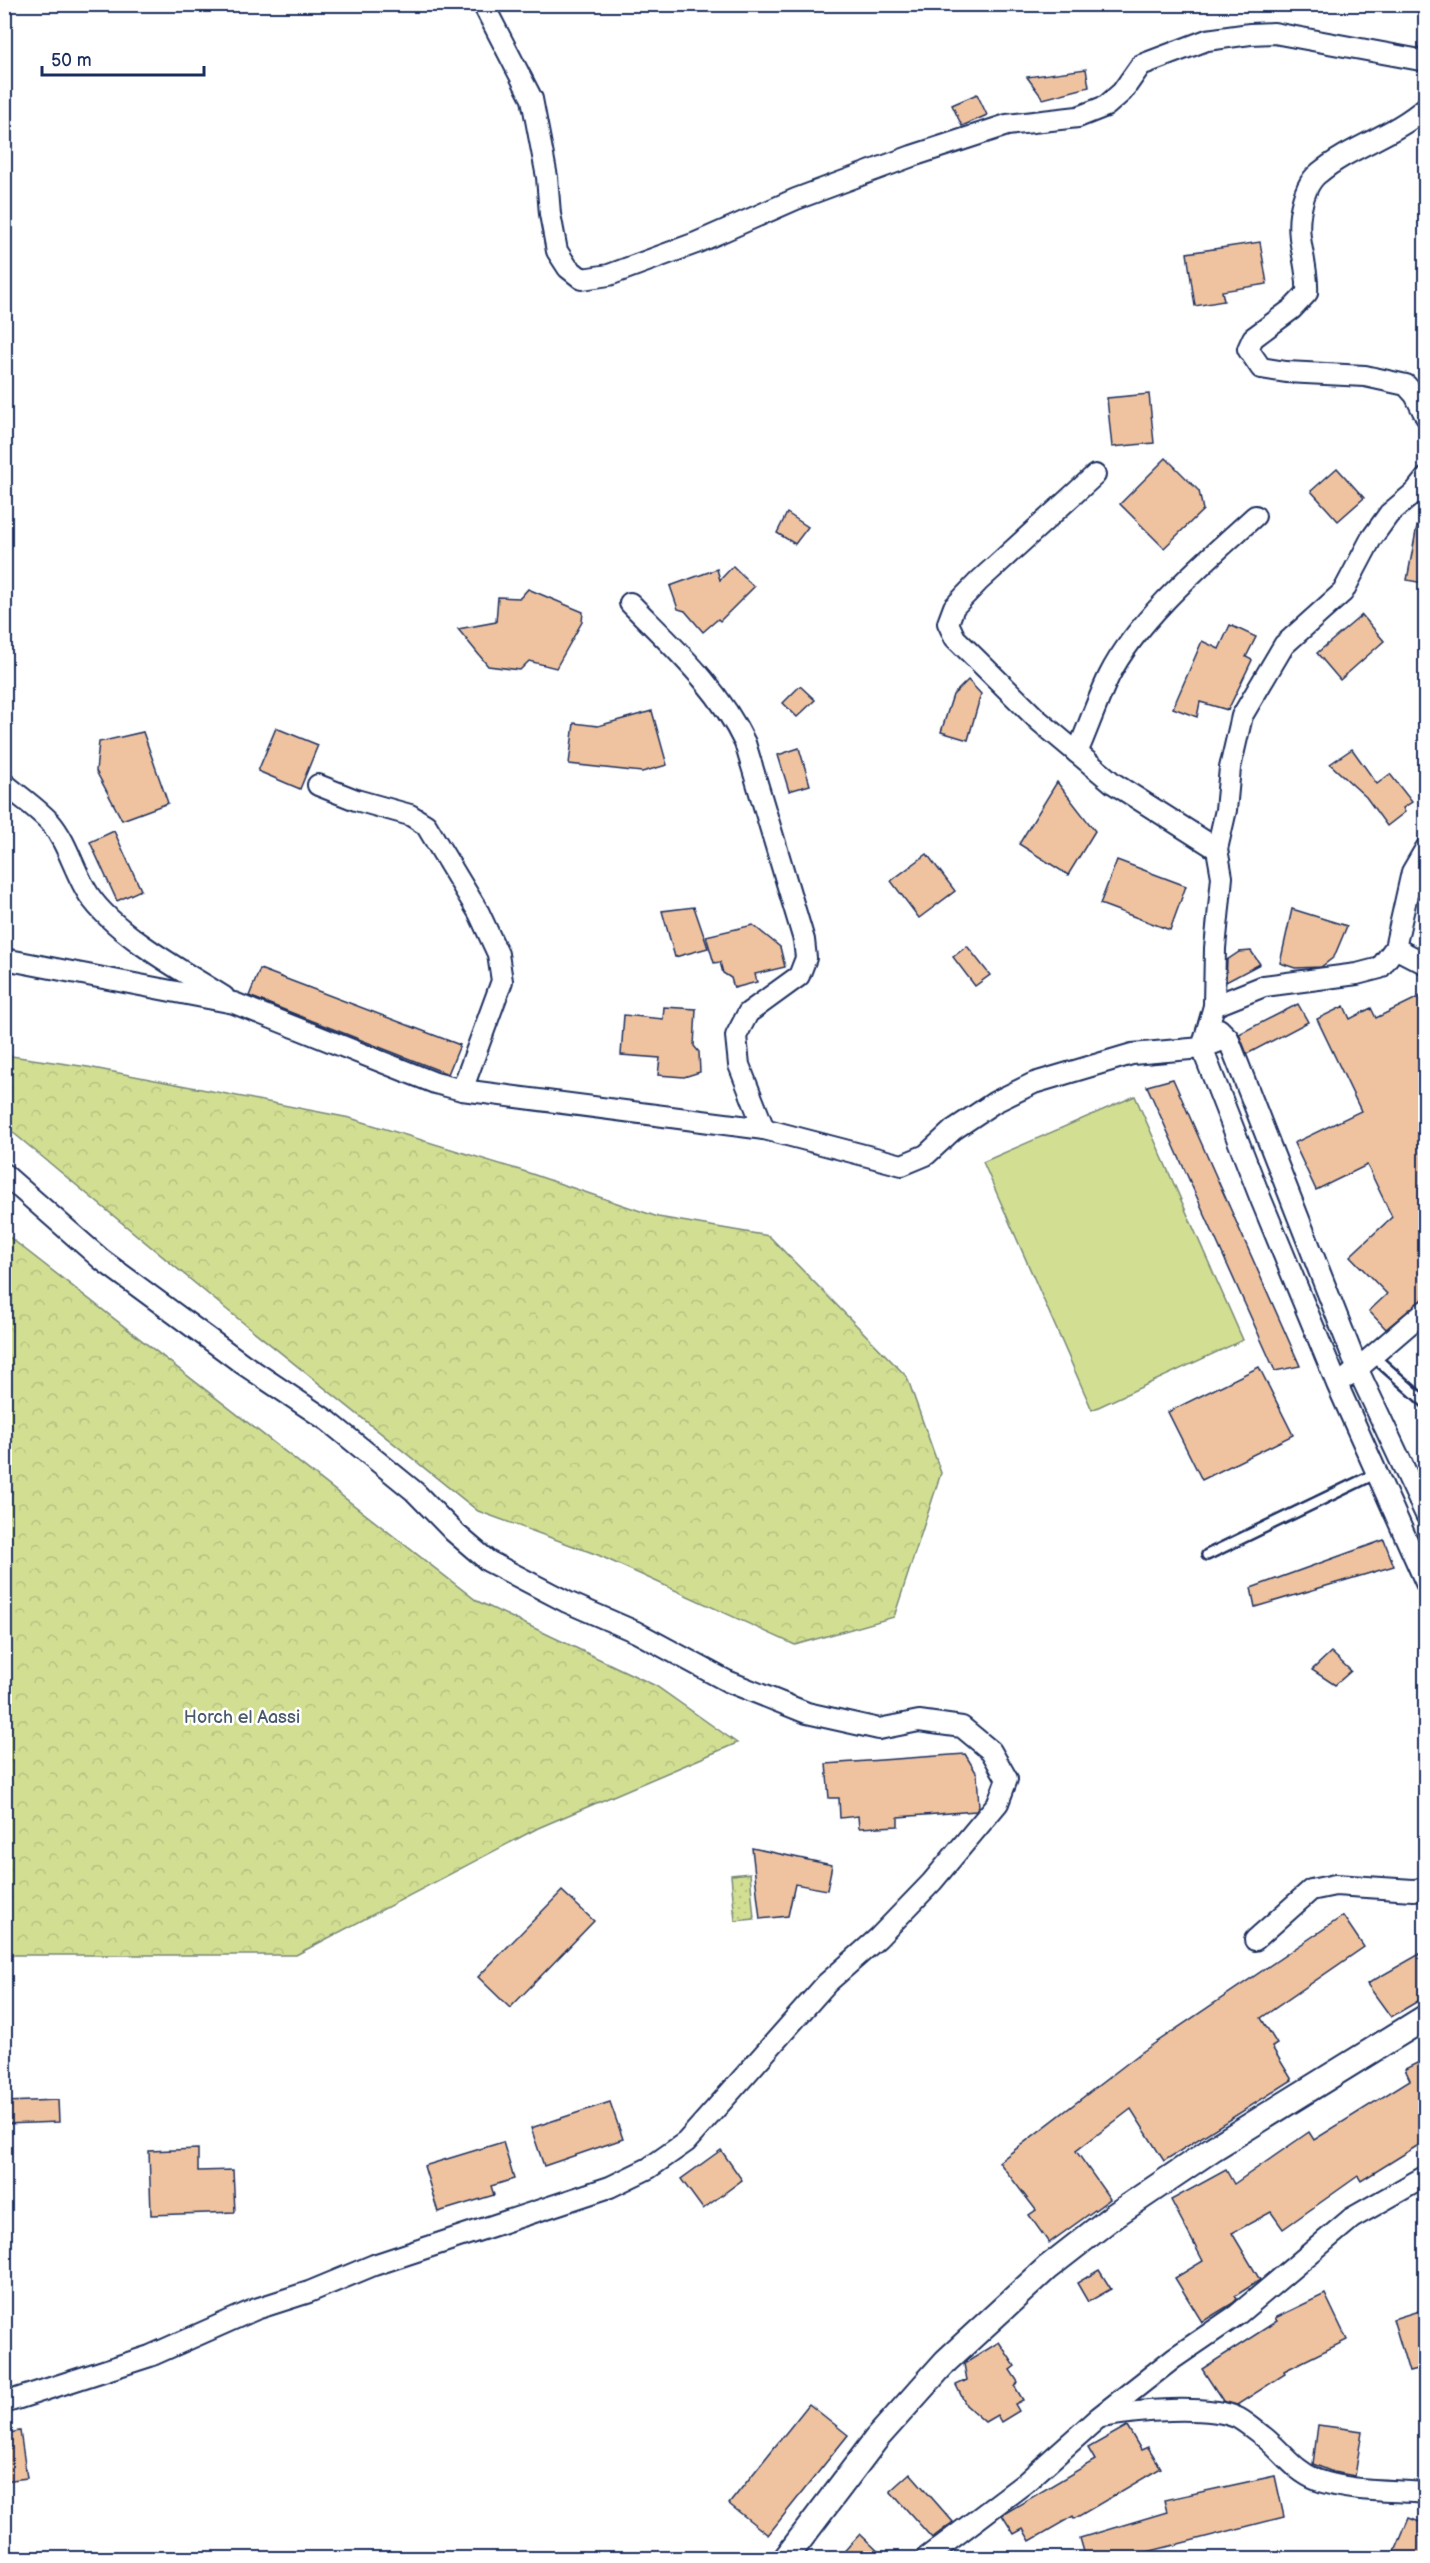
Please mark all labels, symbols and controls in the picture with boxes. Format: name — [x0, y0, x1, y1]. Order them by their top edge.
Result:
scale bar — [42, 39, 204, 77]
text: 50 m — [51, 50, 92, 71]
park label: Horch el Aassi — [184, 1707, 300, 1728]

